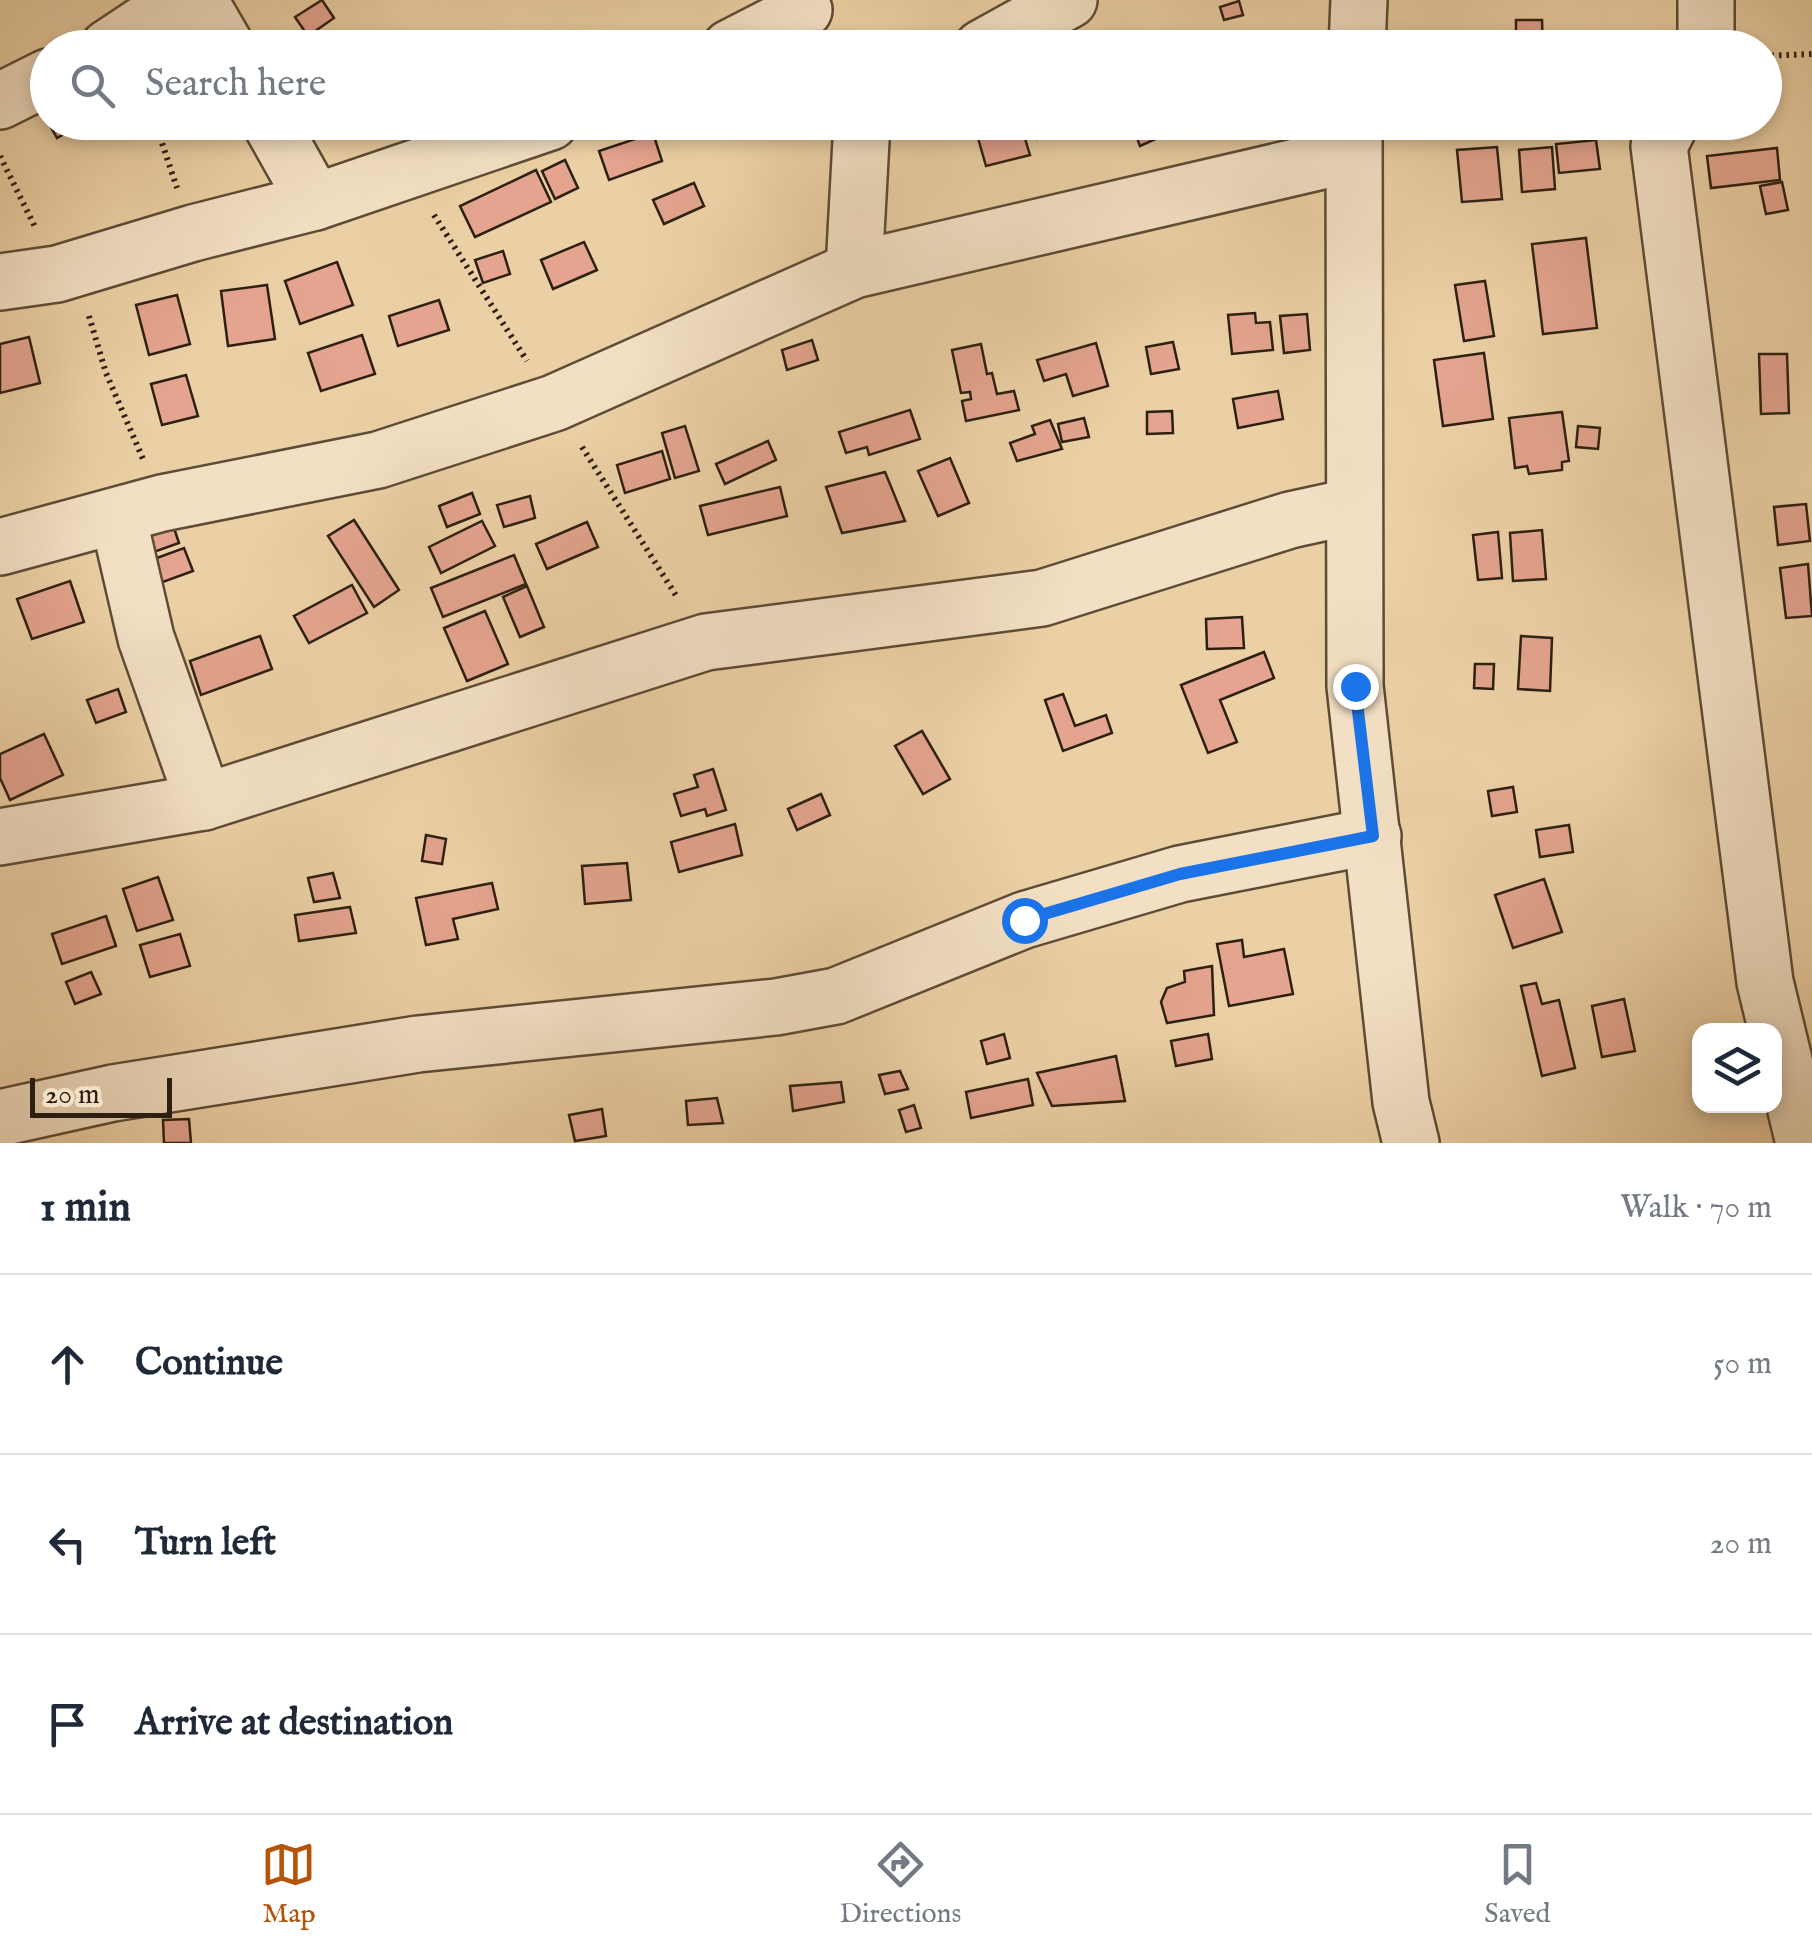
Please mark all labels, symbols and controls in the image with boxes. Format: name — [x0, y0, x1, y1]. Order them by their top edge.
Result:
search box — [30, 30, 1782, 140]
icon: search — [65, 58, 120, 113]
text: Search here — [145, 61, 326, 109]
route end — [1333, 664, 1379, 710]
route start — [1002, 898, 1048, 944]
map controls — [1692, 1023, 1782, 1113]
button: layers — [1692, 1023, 1782, 1113]
scale bar — [30, 1073, 172, 1118]
text: 20 m — [45, 1078, 100, 1113]
text: 1 min — [40, 1182, 131, 1235]
text: Walk · 70 m — [1620, 1188, 1772, 1229]
icon: ahead — [40, 1337, 95, 1392]
text: Continue — [135, 1340, 283, 1388]
text: 50 m — [1713, 1344, 1772, 1385]
icon: left — [40, 1517, 95, 1572]
text: Turn left — [135, 1520, 276, 1568]
text: 20 m — [1710, 1524, 1772, 1565]
icon: arrive — [40, 1697, 95, 1752]
text: Arrive at destination — [135, 1700, 453, 1748]
tab: Map — [261, 1837, 316, 1932]
tab: Directions — [839, 1837, 961, 1932]
tab: Saved — [1484, 1837, 1551, 1932]

